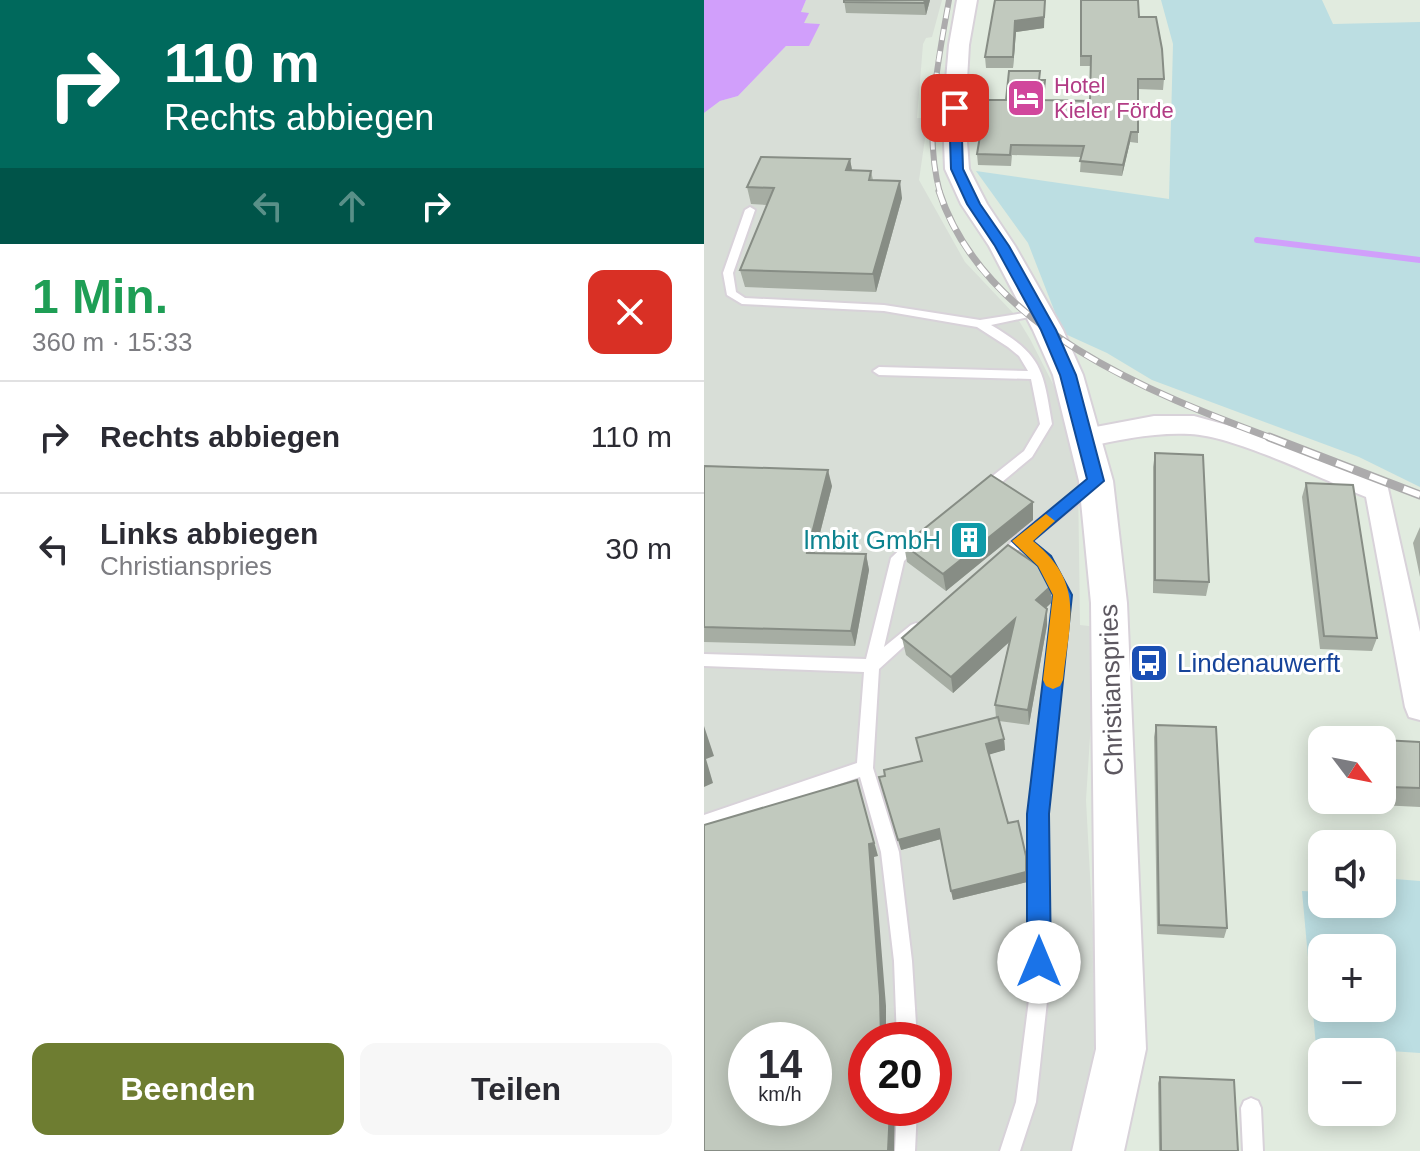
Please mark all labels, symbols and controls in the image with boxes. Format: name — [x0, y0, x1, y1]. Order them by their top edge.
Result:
text: 110 m — [164, 31, 320, 94]
icon: right — [32, 32, 136, 136]
place label: Hotel Kieler Förde — [1054, 73, 1174, 123]
pin — [921, 74, 989, 142]
hotel icon: Hotel Kieler Förde — [1005, 77, 1047, 119]
icon: arrive — [933, 86, 977, 130]
text: Rechts abbiegen — [164, 97, 434, 138]
icon: left — [246, 184, 290, 228]
icon: ahead — [330, 184, 374, 228]
icon: right — [414, 184, 458, 228]
text: 1 Min. — [32, 270, 168, 323]
button: close — [588, 270, 672, 354]
text: 360 m · 15:33 — [32, 327, 192, 357]
icon: right — [32, 415, 76, 459]
text: Rechts abbiegen — [100, 420, 340, 453]
text: 110 m — [591, 420, 672, 453]
text: Links abbiegen — [100, 517, 318, 550]
building icon: lmbit GmbH — [948, 519, 990, 561]
place label: lmbit GmbH — [804, 525, 941, 555]
icon: left — [32, 527, 76, 571]
text: 30 m — [605, 532, 672, 565]
text: Christianspries — [100, 551, 272, 581]
street label: Christianspries — [1093, 604, 1129, 776]
bus stop icon: Lindenauwerft — [1128, 642, 1170, 684]
place label: Lindenauwerft — [1177, 648, 1341, 678]
north arrow — [1308, 726, 1396, 814]
map controls — [1308, 726, 1396, 1126]
button: sound — [1308, 830, 1396, 918]
position arrow — [997, 920, 1081, 1004]
button: + — [1308, 934, 1396, 1022]
speed limit sign: 20 — [848, 1022, 952, 1126]
button: − — [1308, 1038, 1396, 1126]
text: 14 — [758, 1042, 802, 1086]
button: Beenden — [32, 1043, 344, 1135]
button: Teilen — [360, 1043, 672, 1135]
text: km/h — [758, 1083, 802, 1105]

